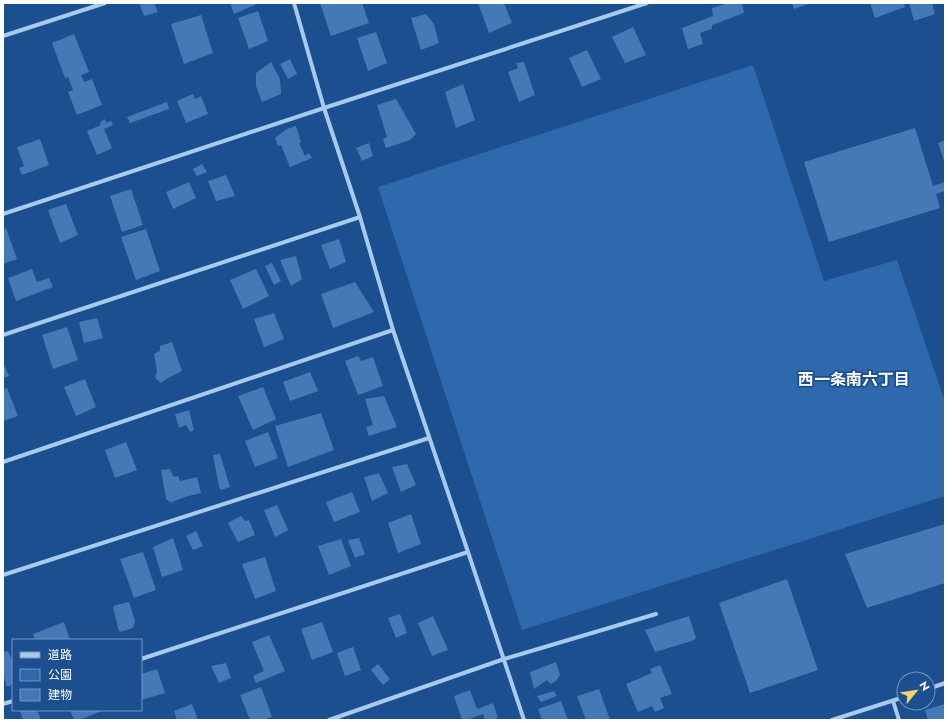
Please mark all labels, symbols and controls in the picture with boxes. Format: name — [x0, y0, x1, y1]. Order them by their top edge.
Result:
district label: 西一条南六丁目 — [798, 368, 910, 391]
legend — [12, 639, 142, 711]
text: 道路 — [48, 646, 72, 664]
text: 公園 — [48, 666, 72, 684]
north arrow — [896, 671, 936, 711]
text: N — [916, 678, 934, 694]
text: 建物 — [48, 686, 72, 704]

